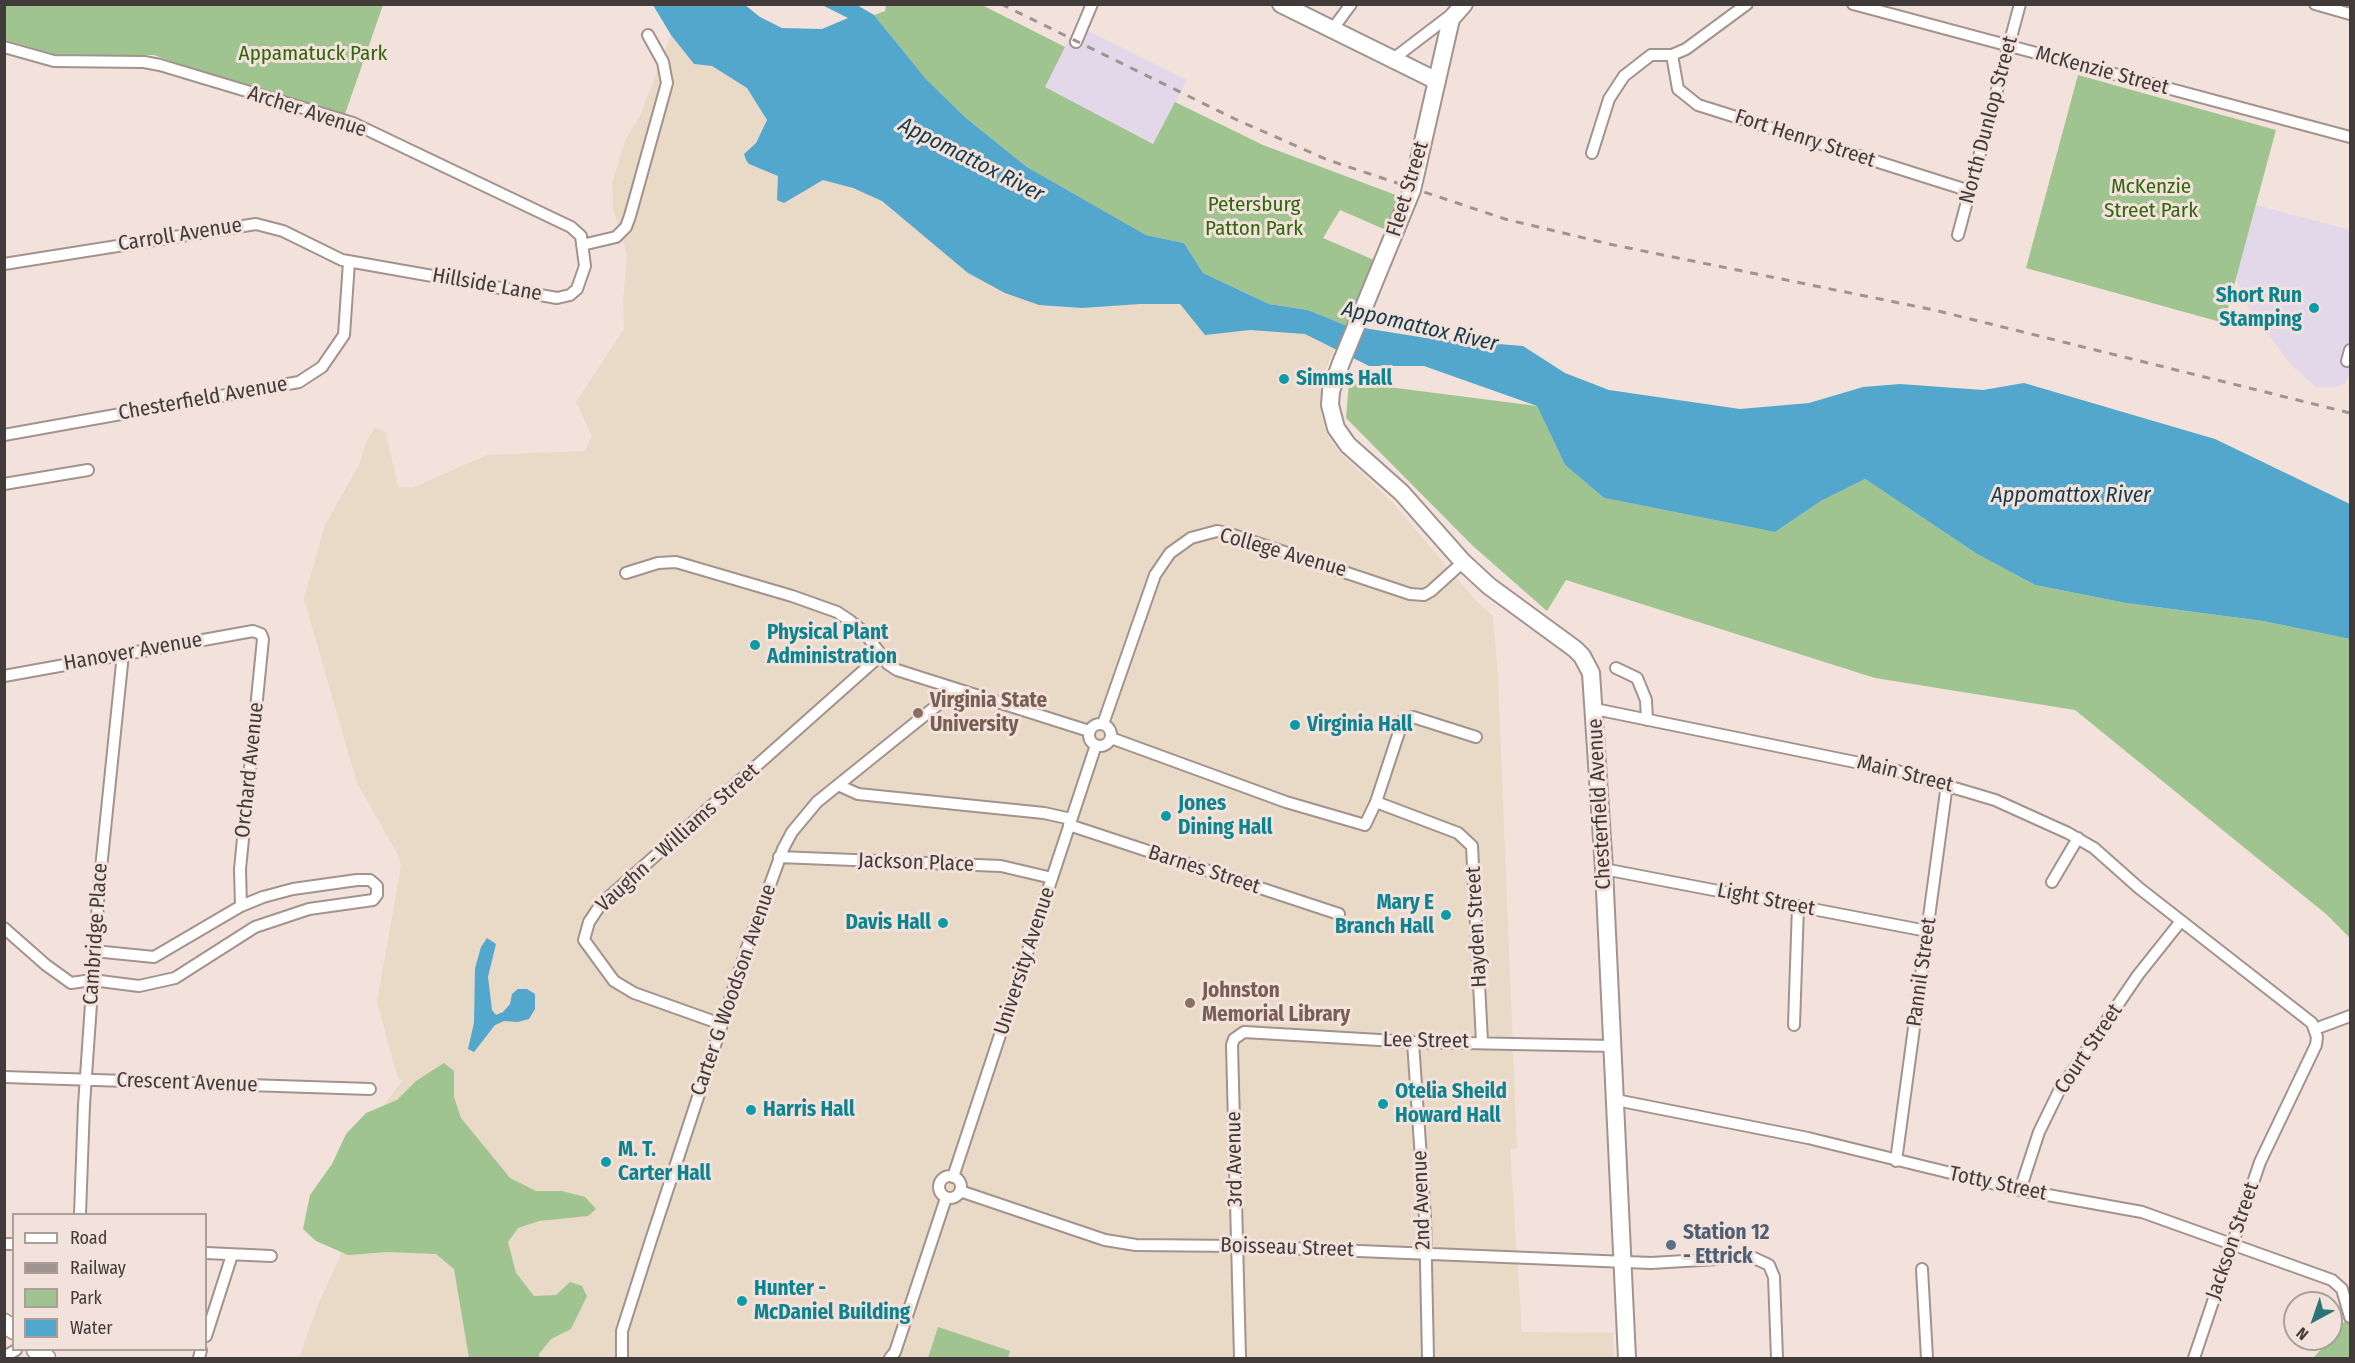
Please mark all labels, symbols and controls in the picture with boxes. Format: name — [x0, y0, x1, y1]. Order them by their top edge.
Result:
street label: North Dunlop Street — [1955, 33, 2023, 207]
park label: Appamatuck Park — [239, 41, 387, 67]
street label: McKenzie Street — [2033, 41, 2171, 101]
street label: Archer Avenue — [244, 81, 370, 143]
street label: Fort Henry Street — [1732, 104, 1878, 174]
water label: Appomattox River — [894, 112, 1048, 208]
street label: Fleet Street — [1382, 138, 1434, 240]
park label: McKenzie Street Park — [2104, 174, 2198, 224]
park label: Petersburg Patton Park — [1205, 192, 1303, 242]
street label: Carroll Avenue — [116, 213, 244, 257]
street label: Hillside Lane — [430, 263, 544, 307]
place label: Short Run Stamping — [2216, 283, 2302, 333]
water label: Appomattox River — [1339, 296, 1501, 358]
marker: Short Run Stamping — [2307, 301, 2321, 315]
place label: Simms Hall — [1296, 366, 1392, 392]
street label: Chesterfield Avenue — [117, 372, 289, 426]
marker: Simms Hall — [1277, 372, 1291, 386]
water label: Appomattox River — [1991, 483, 2151, 509]
street label: College Avenue — [1217, 523, 1349, 583]
place label: Physical Plant Administration — [767, 620, 897, 670]
street label: Hanover Avenue — [62, 627, 204, 677]
marker: Physical Plant Administration — [748, 638, 762, 652]
place label: Virginia State University — [930, 688, 1047, 738]
street label: Orchard Avenue — [230, 701, 270, 839]
marker: Virginia State University — [911, 706, 925, 720]
place label: Virginia Hall — [1307, 712, 1412, 738]
marker: Virginia Hall — [1288, 718, 1302, 732]
street label: Chesterfield Avenue — [1583, 718, 1617, 890]
street label: Main Street — [1854, 750, 1956, 798]
street label: Vaughn - Williams Street — [591, 758, 765, 918]
place label: Jones Dining Hall — [1178, 791, 1273, 841]
marker: Jones Dining Hall — [1159, 809, 1173, 823]
street label: Barnes Street — [1145, 840, 1263, 900]
street label: Jackson Place — [858, 848, 974, 878]
street label: Cambridge Place — [78, 862, 114, 1006]
street label: Hayden Street — [1461, 866, 1493, 988]
street label: Light Street — [1715, 878, 1817, 922]
street label: Carter G Woodson Avenue — [686, 881, 782, 1099]
street label: University Avenue — [989, 884, 1061, 1038]
place label: Mary E Branch Hall — [1335, 890, 1434, 940]
marker: Mary E Branch Hall — [1439, 908, 1453, 922]
place label: Davis Hall — [845, 910, 931, 936]
marker: Davis Hall — [936, 916, 950, 930]
street label: Pannil Street — [1902, 916, 1942, 1028]
place label: Johnston Memorial Library — [1202, 978, 1350, 1028]
marker: Johnston Memorial Library — [1183, 996, 1197, 1010]
street label: Court Street — [2050, 999, 2128, 1099]
street label: Lee Street — [1383, 1028, 1469, 1054]
street label: Crescent Avenue — [116, 1068, 258, 1098]
place label: Otelia Sheild Howard Hall — [1395, 1079, 1507, 1129]
place label: Harris Hall — [763, 1097, 855, 1123]
marker: Otelia Sheild Howard Hall — [1376, 1097, 1390, 1111]
marker: Harris Hall — [744, 1103, 758, 1117]
street label: 3rd Avenue — [1222, 1111, 1248, 1207]
place label: M. T. Carter Hall — [618, 1137, 711, 1187]
street label: 2nd Avenue — [1408, 1150, 1436, 1250]
marker: M. T. Carter Hall — [599, 1155, 613, 1169]
street label: Totty Street — [1947, 1161, 2049, 1207]
street label: Jackson Street — [2201, 1179, 2265, 1303]
legend — [12, 1213, 207, 1351]
place label: Station 12 - Ettrick — [1683, 1220, 1770, 1270]
text: Road — [70, 1227, 107, 1249]
street label: Boisseau Street — [1220, 1233, 1354, 1263]
marker: Station 12 - Ettrick — [1664, 1238, 1678, 1252]
text: Railway — [70, 1257, 126, 1279]
place label: Hunter - McDaniel Building — [754, 1276, 910, 1326]
text: Park — [70, 1287, 102, 1309]
north arrow — [2283, 1291, 2343, 1351]
marker: Hunter - McDaniel Building — [735, 1294, 749, 1308]
text: Water — [70, 1317, 113, 1339]
text: N — [2293, 1323, 2312, 1344]

